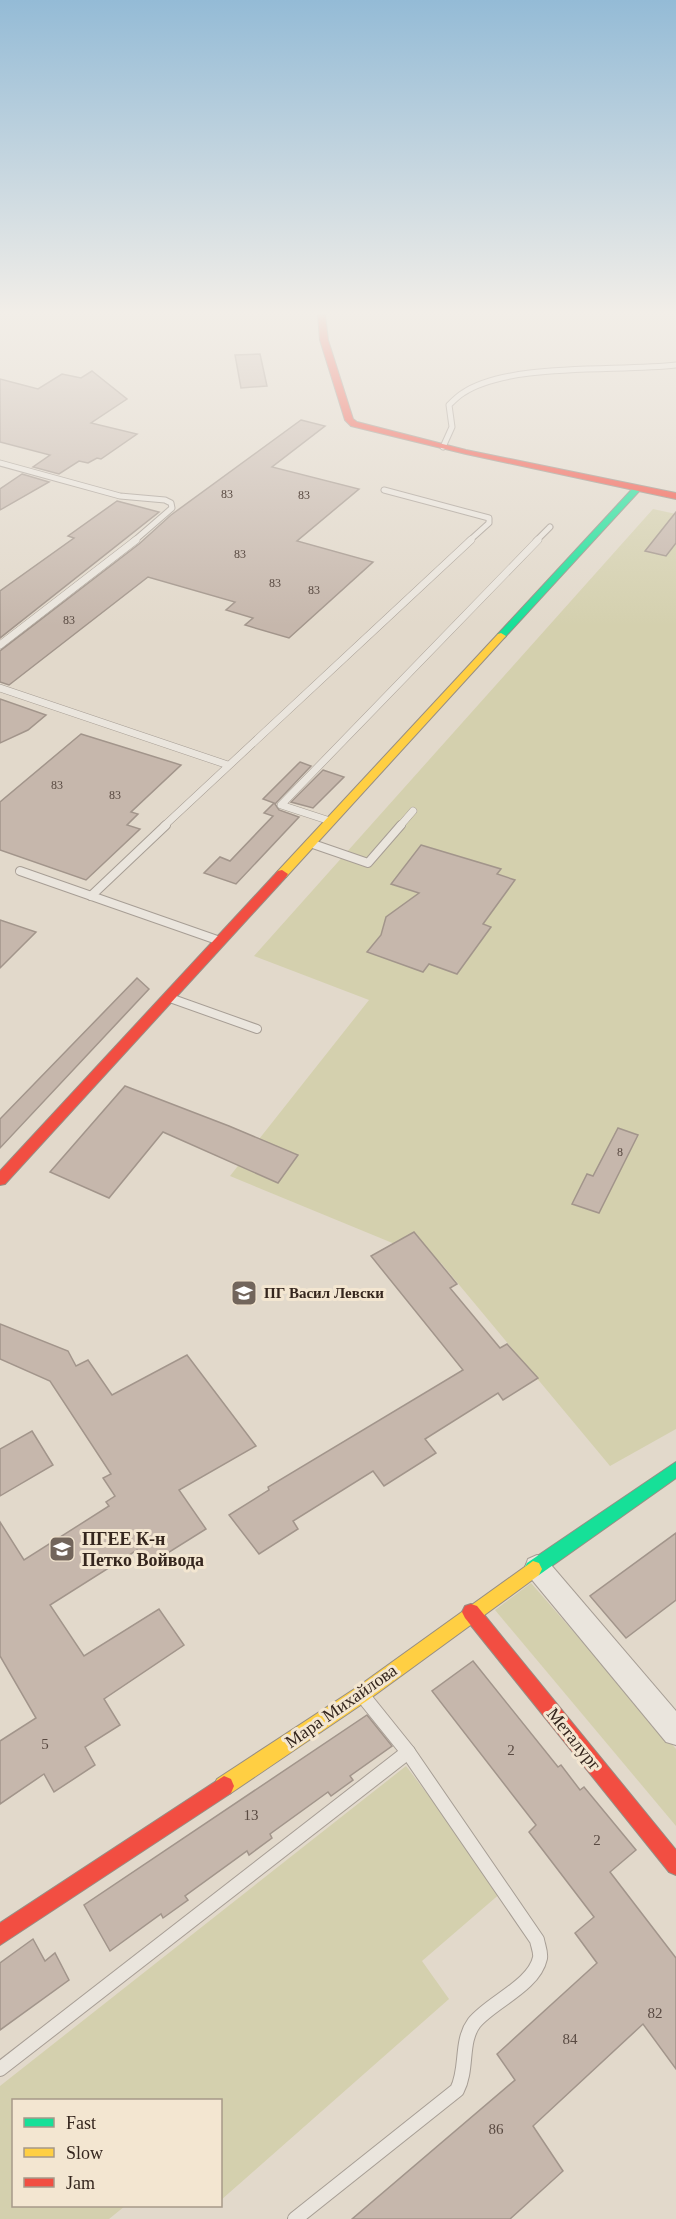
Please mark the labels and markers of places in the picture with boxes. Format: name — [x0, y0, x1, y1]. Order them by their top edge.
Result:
school or university icon: ПГ Васил Левски — [229, 1278, 259, 1308]
place label: ПГ Васил Левски — [264, 1285, 384, 1301]
place label: ПГЕЕ К-н Петко Войвода — [82, 1529, 204, 1570]
school or university icon: ПГЕЕ К-н Петко Войвода — [47, 1534, 77, 1564]

